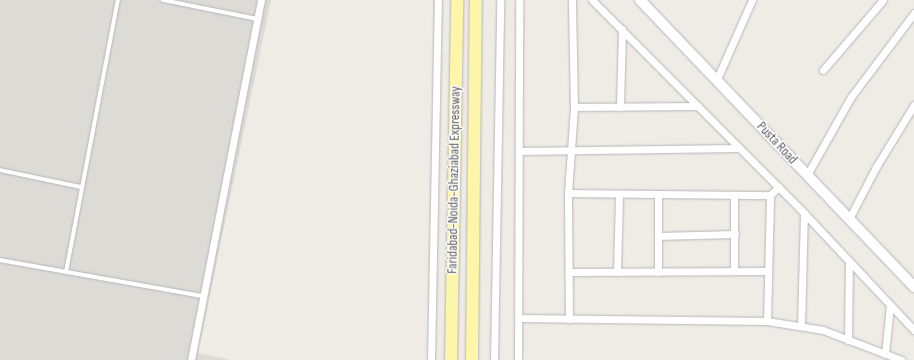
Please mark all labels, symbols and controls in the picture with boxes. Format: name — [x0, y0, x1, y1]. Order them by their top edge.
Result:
street label: Faridabad-Noida-Ghaziabad Expressway — [444, 86, 464, 274]
street label: Pusta Road — [753, 118, 801, 168]

